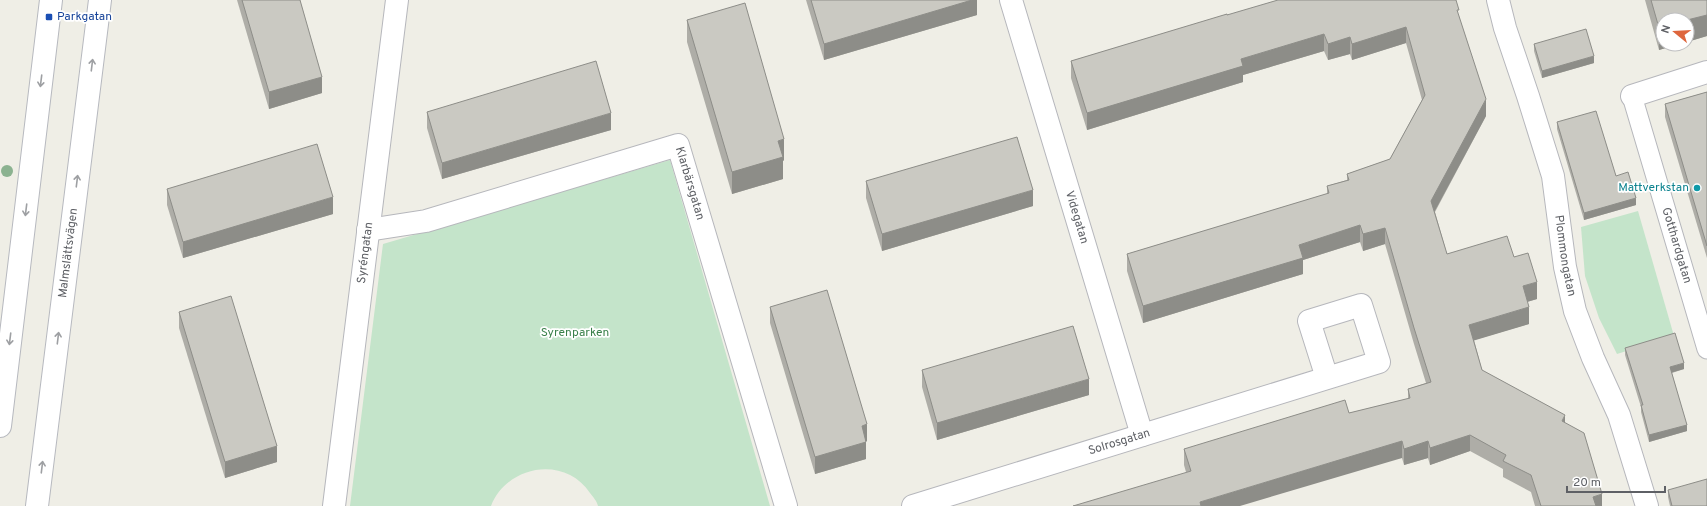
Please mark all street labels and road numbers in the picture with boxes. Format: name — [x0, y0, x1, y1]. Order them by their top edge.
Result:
street label: Klarbärsgatan — [671, 145, 708, 222]
street label: Videgatan — [1061, 189, 1092, 246]
street label: Gotthardgatan — [1658, 206, 1695, 286]
street label: Malmslättsvägen — [55, 207, 82, 299]
street label: Plommongatan — [1550, 214, 1579, 298]
street label: Syréngatan — [354, 221, 377, 285]
street label: Solrosgatan — [1086, 425, 1152, 459]

